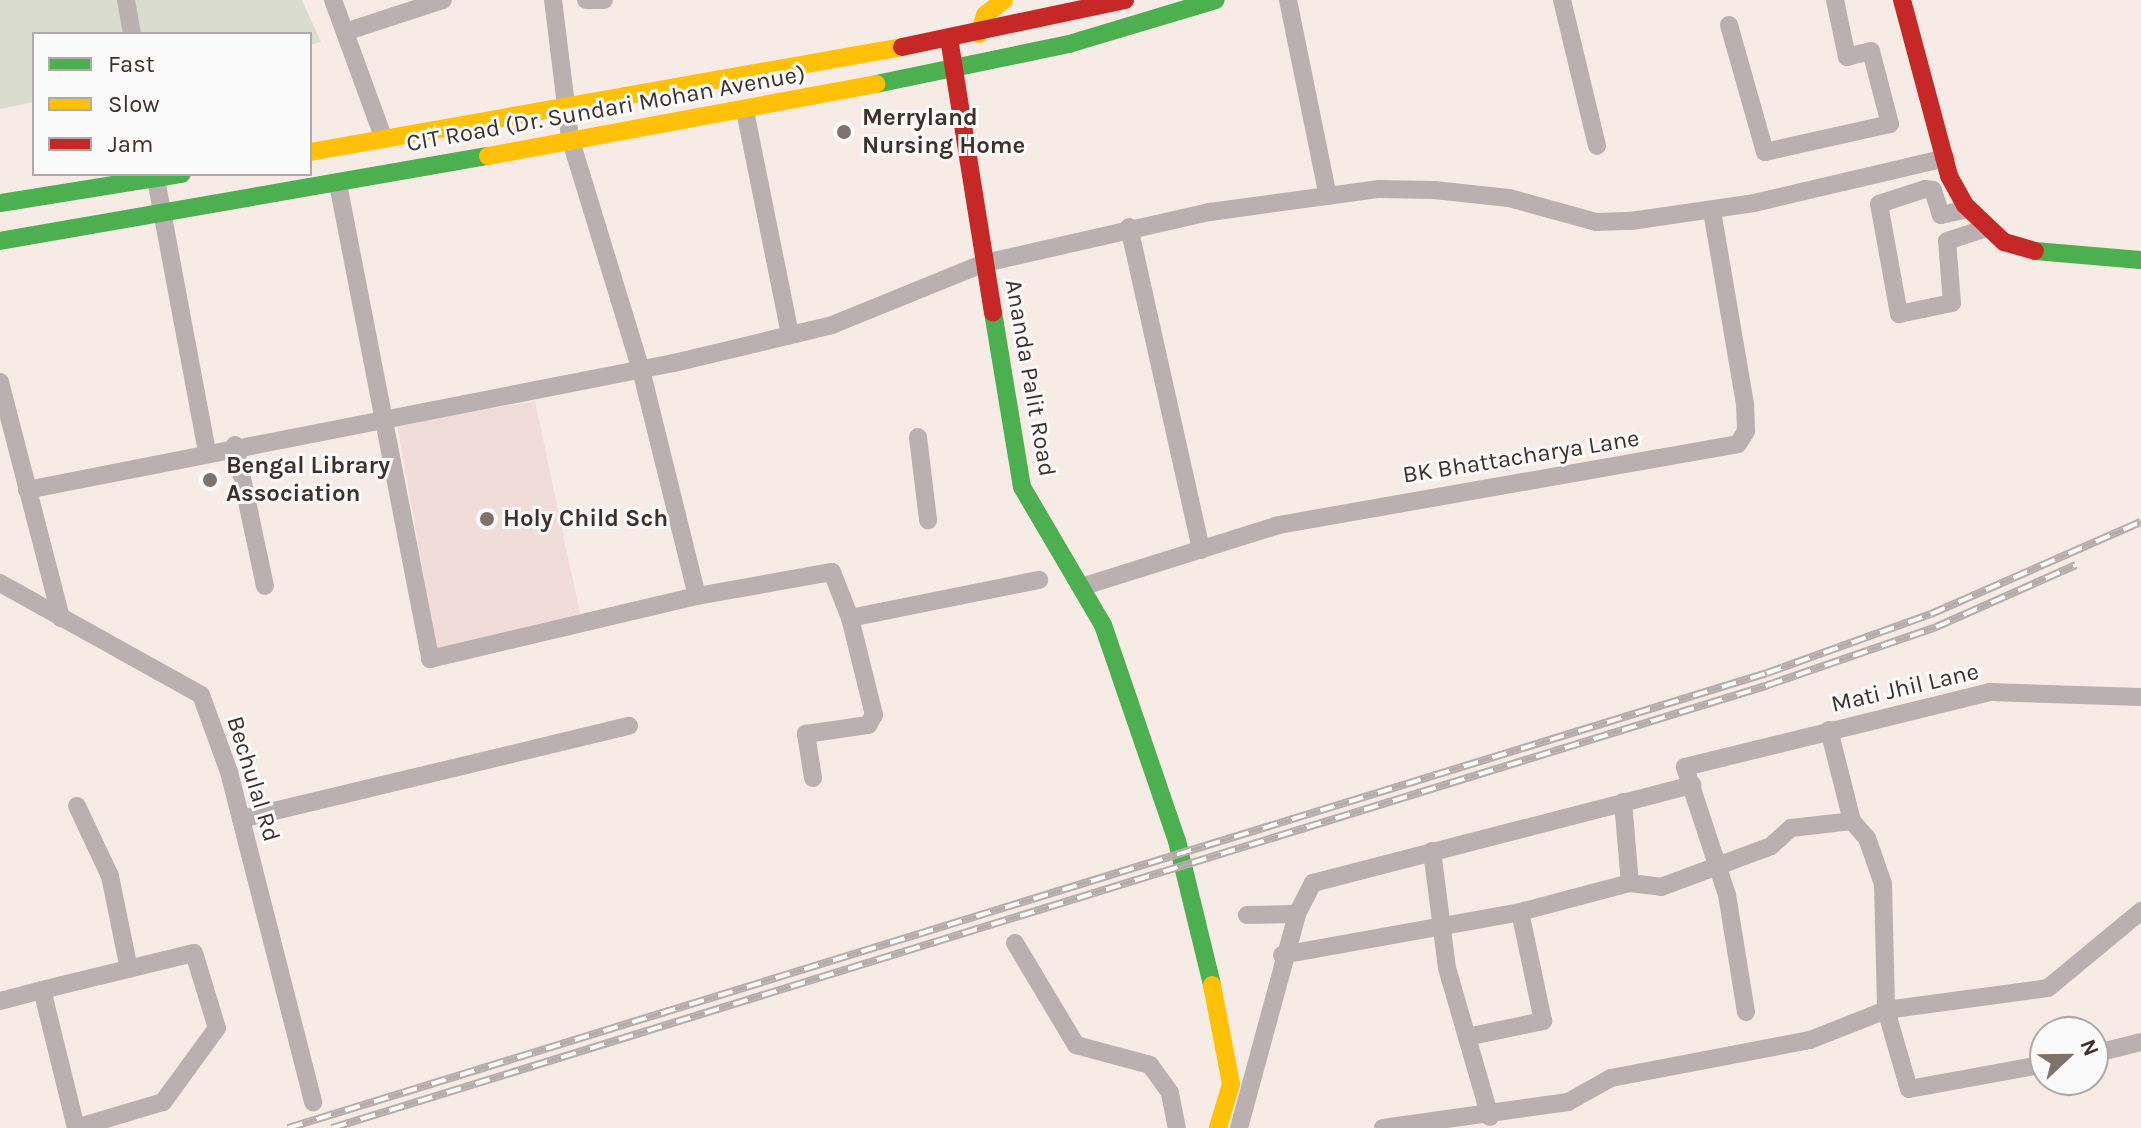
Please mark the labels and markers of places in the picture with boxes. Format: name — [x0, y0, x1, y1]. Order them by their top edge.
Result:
place label: Merryland Nursing Home — [862, 104, 1025, 160]
marker: Merryland Nursing Home — [833, 121, 855, 143]
place label: Bengal Library Association — [226, 452, 390, 508]
marker: Bengal Library Association — [201, 471, 219, 489]
place label: Holy Child Sch — [503, 505, 668, 533]
marker: Holy Child Sch — [478, 510, 496, 528]

